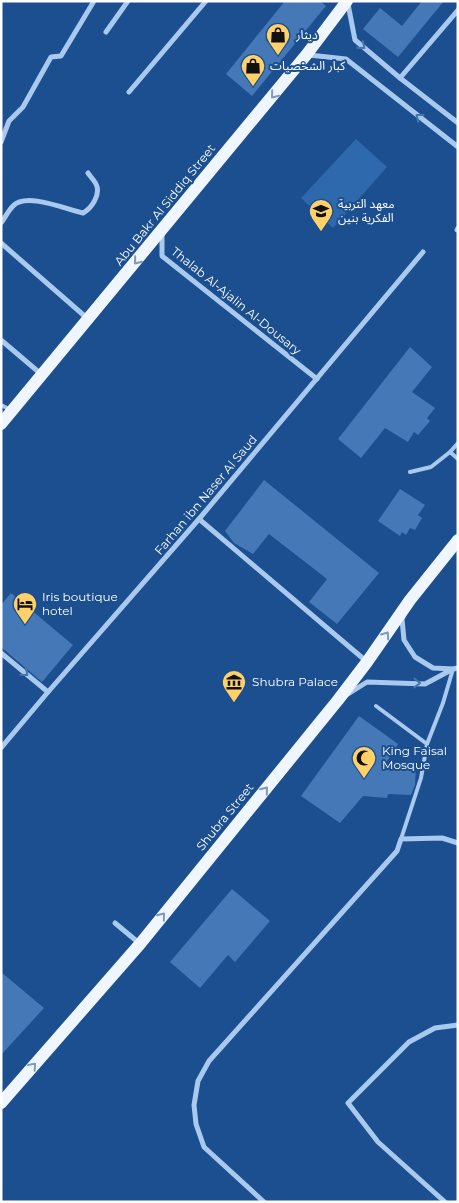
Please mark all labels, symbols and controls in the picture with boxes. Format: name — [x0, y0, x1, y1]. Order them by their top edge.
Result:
shop icon: ديثار — [265, 22, 291, 56]
place label: ديثار — [295, 27, 318, 42]
one-way arrow — [356, 41, 365, 50]
shop icon: كبار الشخصيات — [240, 53, 266, 87]
place label: كبار الشخصيات — [270, 58, 346, 73]
one-way arrow — [271, 89, 280, 98]
one-way arrow — [416, 114, 425, 123]
street label: Abu Bakr Al Siddiq Street — [111, 141, 218, 268]
place label: معهد التربية الفكرية بنين — [338, 196, 395, 225]
school or university icon: معهد التربية الفكرية بنين — [308, 198, 334, 232]
street label: Thalab Al-Ajalin Al-Dousary — [168, 244, 305, 358]
one-way arrow — [134, 255, 143, 264]
street label: Farhan ibn Naser Al Saud — [151, 432, 260, 558]
place label: Iris boutique hotel — [42, 589, 118, 618]
hotel icon: Iris boutique hotel — [12, 591, 38, 625]
one-way arrow — [380, 631, 389, 641]
one-way arrow — [19, 667, 28, 676]
museum icon: Shubra Palace — [221, 669, 247, 703]
place label: Shubra Palace — [252, 674, 338, 689]
one-way arrow — [413, 678, 421, 689]
place label: King Faisal Mosque — [382, 743, 447, 772]
mosque icon: King Faisal Mosque — [351, 745, 377, 779]
street label: Shubra Street — [193, 780, 256, 853]
one-way arrow — [259, 787, 268, 796]
one-way arrow — [156, 913, 165, 922]
one-way arrow — [27, 1063, 36, 1072]

